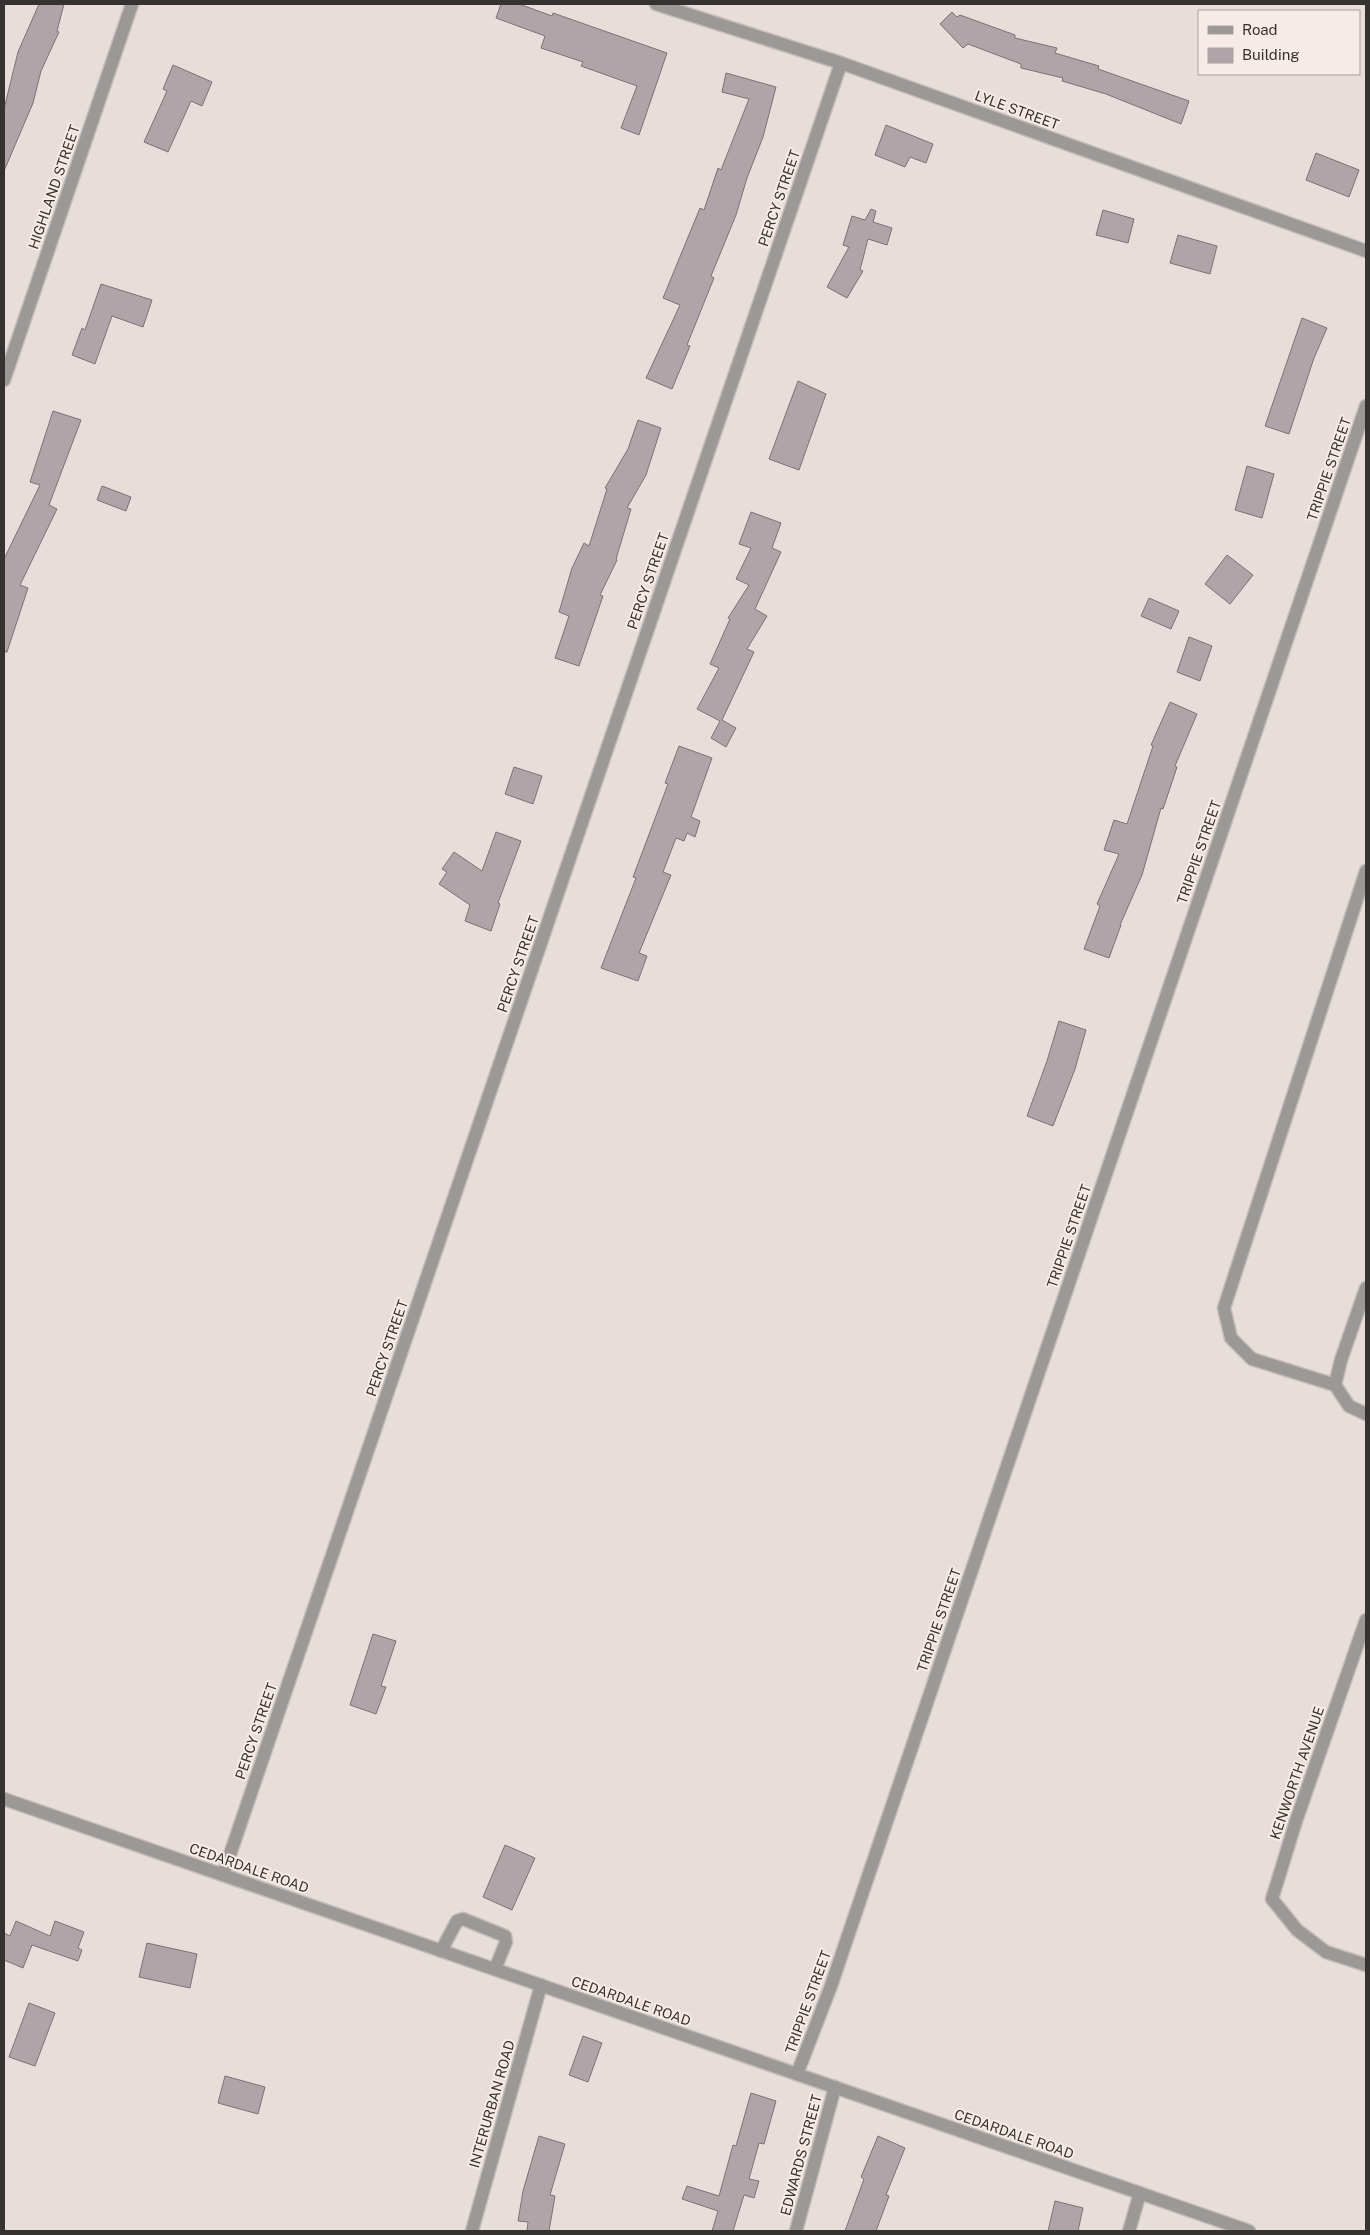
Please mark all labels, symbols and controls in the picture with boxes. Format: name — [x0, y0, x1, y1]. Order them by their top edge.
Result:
legend — [1198, 10, 1360, 75]
text: Road — [1242, 21, 1278, 38]
text: Building — [1242, 46, 1300, 63]
street label: LYLE STREET — [973, 87, 1061, 133]
street label: HIGHLAND STREET — [25, 123, 83, 251]
street label: PERCY STREET — [755, 148, 803, 248]
street label: TRIPPIE STREET — [1304, 415, 1354, 523]
street label: PERCY STREET — [624, 531, 672, 631]
street label: TRIPPIE STREET — [1174, 798, 1224, 906]
street label: PERCY STREET — [494, 914, 542, 1014]
street label: TRIPPIE STREET — [1044, 1182, 1094, 1290]
street label: PERCY STREET — [363, 1298, 411, 1398]
street label: TRIPPIE STREET — [914, 1566, 964, 1674]
street label: PERCY STREET — [232, 1681, 280, 1781]
street label: KENWORTH AVENUE — [1267, 1704, 1327, 1842]
street label: CEDARDALE ROAD — [187, 1840, 311, 1896]
street label: TRIPPIE STREET — [782, 1948, 834, 2056]
street label: CEDARDALE ROAD — [569, 1973, 693, 2029]
street label: INTERURBAN ROAD — [466, 2038, 518, 2170]
street label: EDWARDS STREET — [777, 2093, 825, 2217]
street label: CEDARDALE ROAD — [952, 2106, 1076, 2162]

